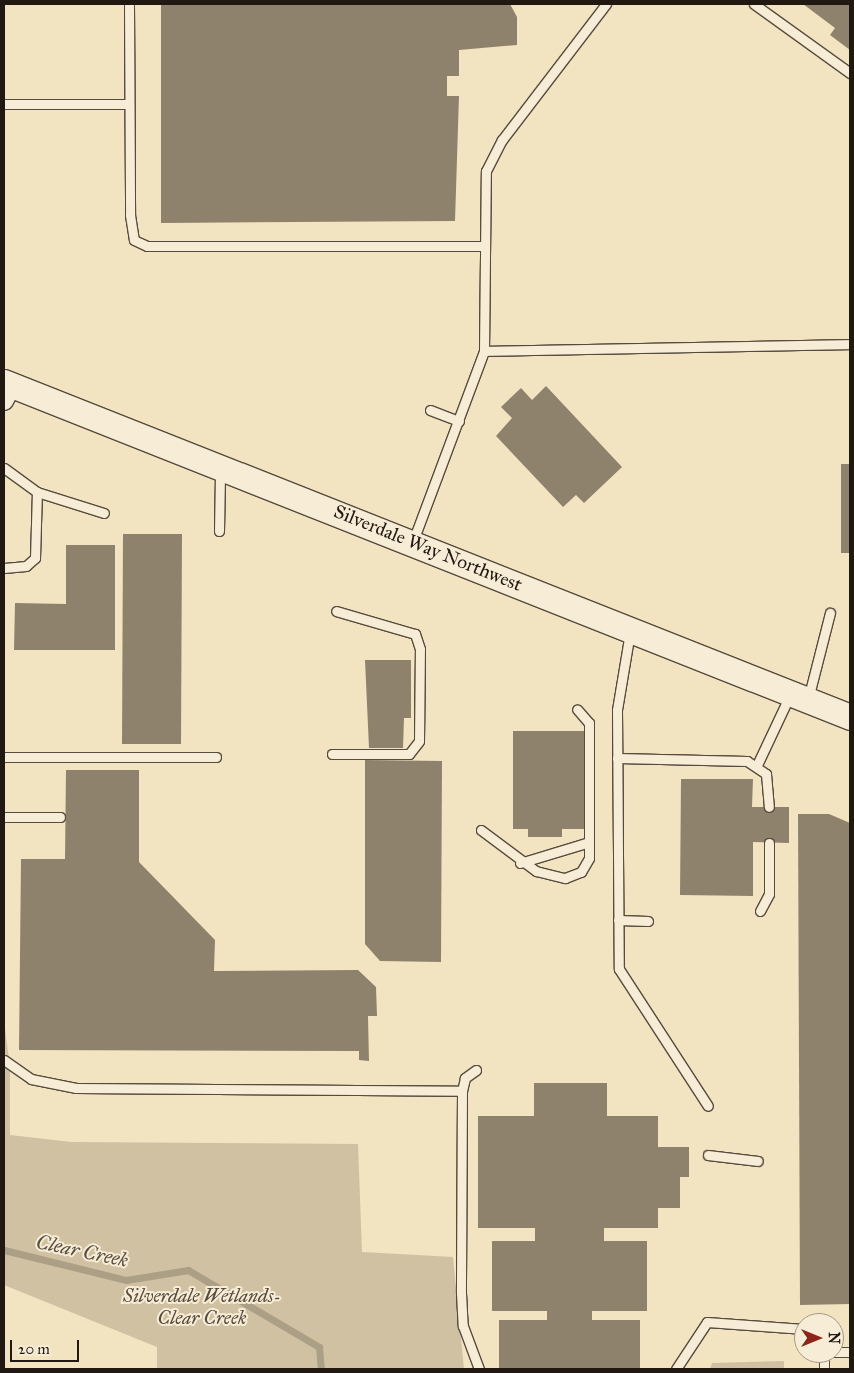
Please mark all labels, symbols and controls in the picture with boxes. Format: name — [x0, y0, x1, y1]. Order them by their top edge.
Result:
street label: Silverdale Way Northwest — [331, 500, 525, 596]
water label: Clear Creek — [34, 1230, 130, 1272]
park label: Silverdale Wetlands- Clear Creek — [123, 1285, 281, 1329]
north arrow — [794, 1313, 844, 1363]
scale bar — [12, 1330, 81, 1362]
text: N — [825, 1332, 842, 1344]
text: 20 m — [18, 1340, 50, 1358]

